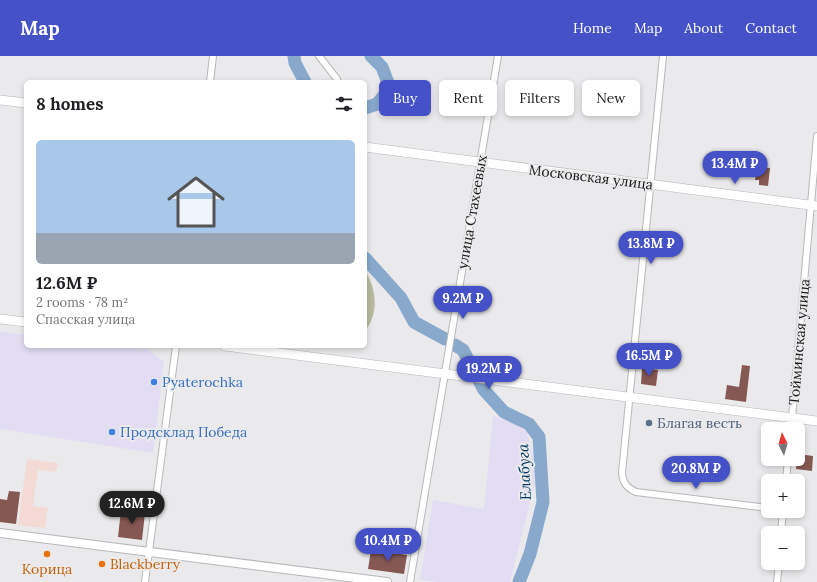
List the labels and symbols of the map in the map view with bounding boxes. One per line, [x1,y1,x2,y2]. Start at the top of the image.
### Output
pin: 13.4M ₽ [698,151,772,185]
street label: улица Стахеевых [453,153,491,270]
street label: Московская улица [528,160,654,194]
pin: 13.8M ₽ [614,231,688,265]
street label: Тойминская улица [785,278,813,406]
pin: 9.2M ₽ [430,286,496,320]
pin: 16.5M ₽ [612,343,686,377]
pin: 19.2M ₽ [452,356,526,390]
place label: Pyaterochka [162,373,243,391]
marker: Pyaterochka [149,377,159,387]
place label: Благая весть [657,414,742,432]
marker: Благая весть [644,418,654,428]
north arrow [761,422,805,466]
place label: Продсклад Победа [120,423,247,441]
marker: Продсклад Победа [107,427,117,437]
water label: Елабуга [513,442,535,501]
pin: 20.8M ₽ [659,456,733,490]
pin: 12.6M ₽ [95,491,169,525]
pin: 10.4M ₽ [351,528,425,562]
marker: Корица [42,549,52,559]
place label: Blackberry [110,555,181,573]
marker: Blackberry [97,559,107,569]
place label: Корица [22,560,72,578]

